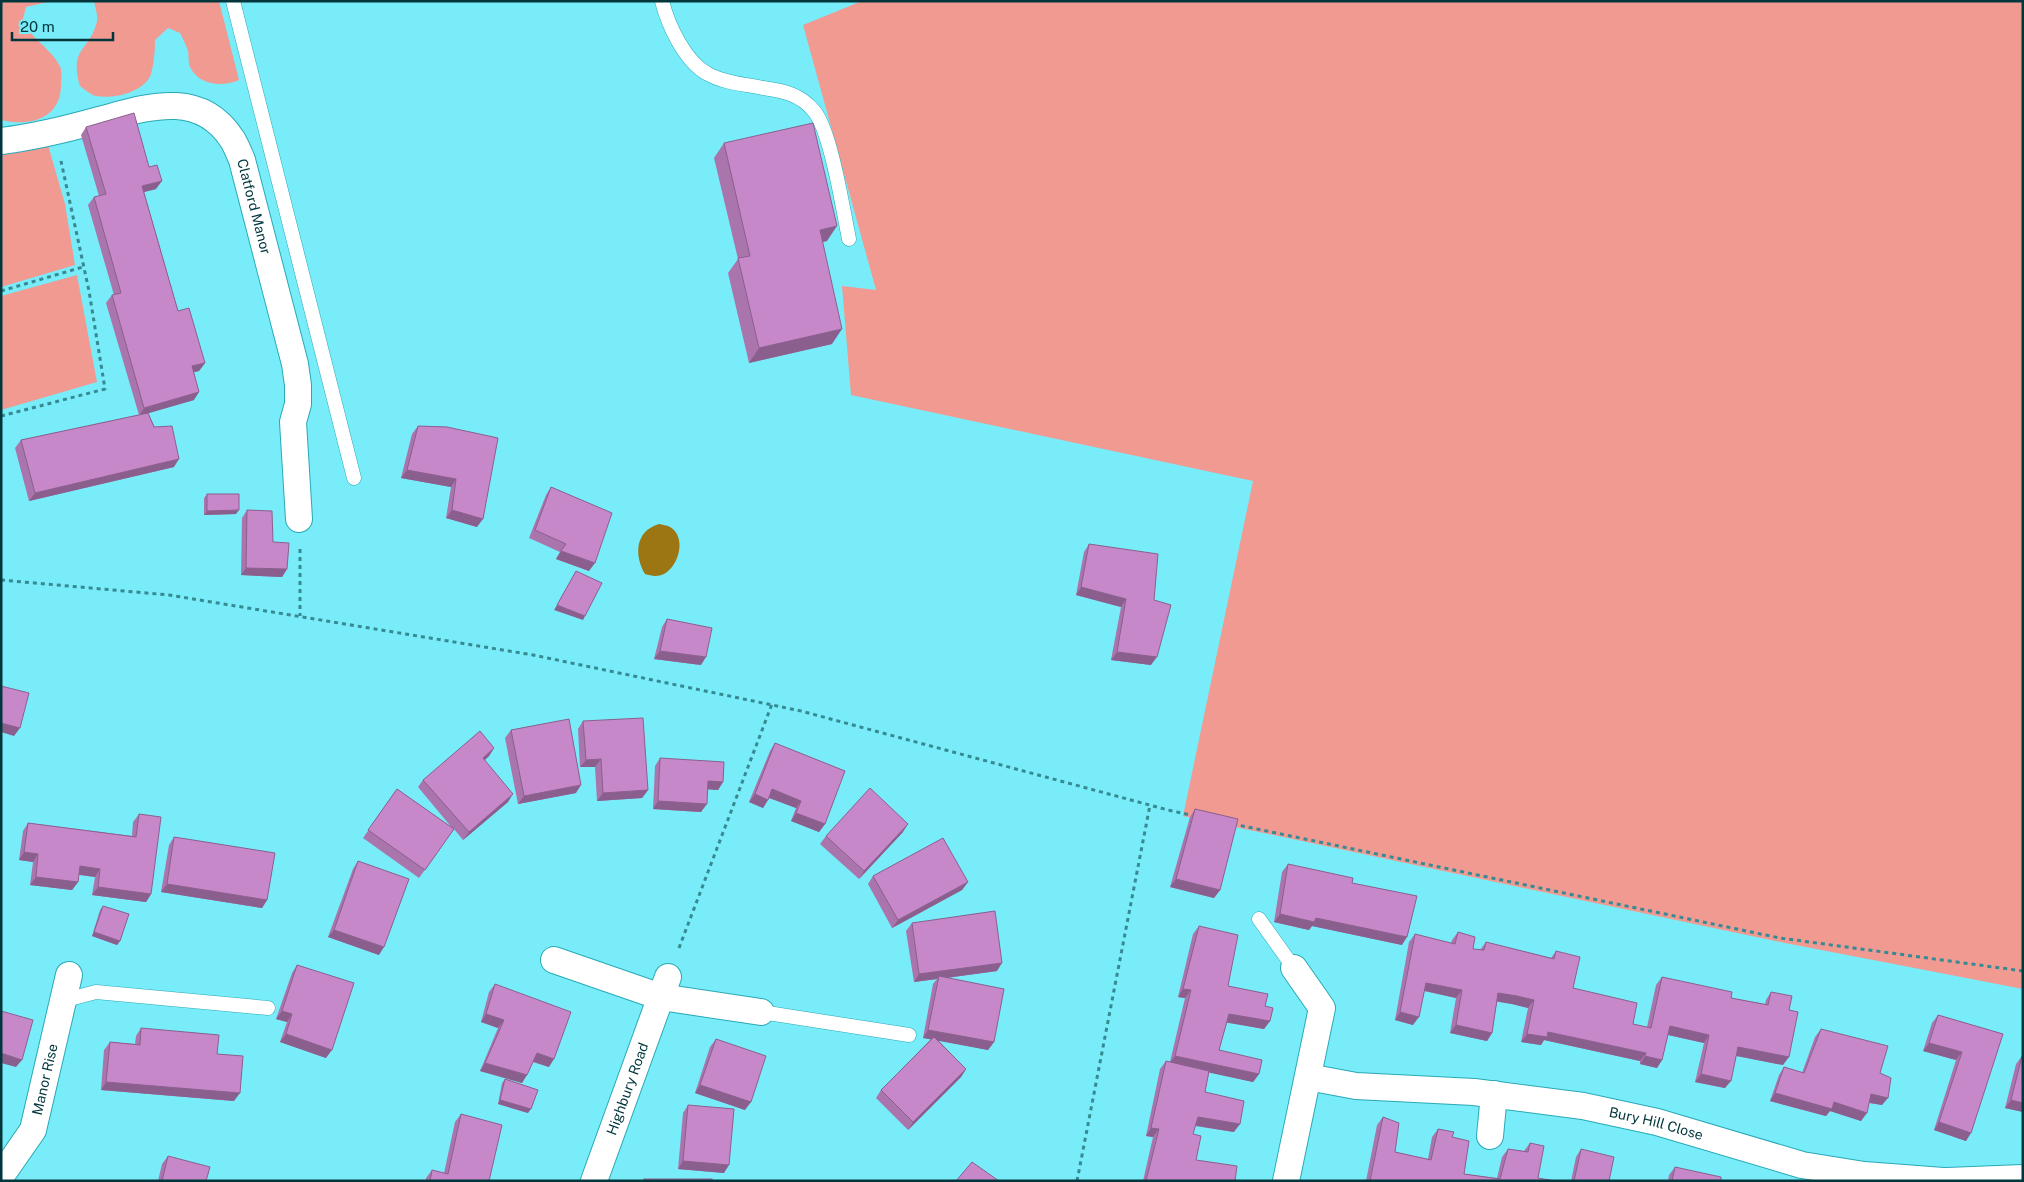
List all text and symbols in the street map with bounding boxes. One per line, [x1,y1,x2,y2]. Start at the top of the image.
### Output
scale bar [12,10,114,42]
text: 20 m [20,18,55,35]
street label: Clatford Manor [234,157,274,256]
street label: Highbury Road [603,1040,652,1137]
street label: Manor Rise [29,1042,61,1117]
street label: Bury Hill Close [1608,1104,1705,1143]

